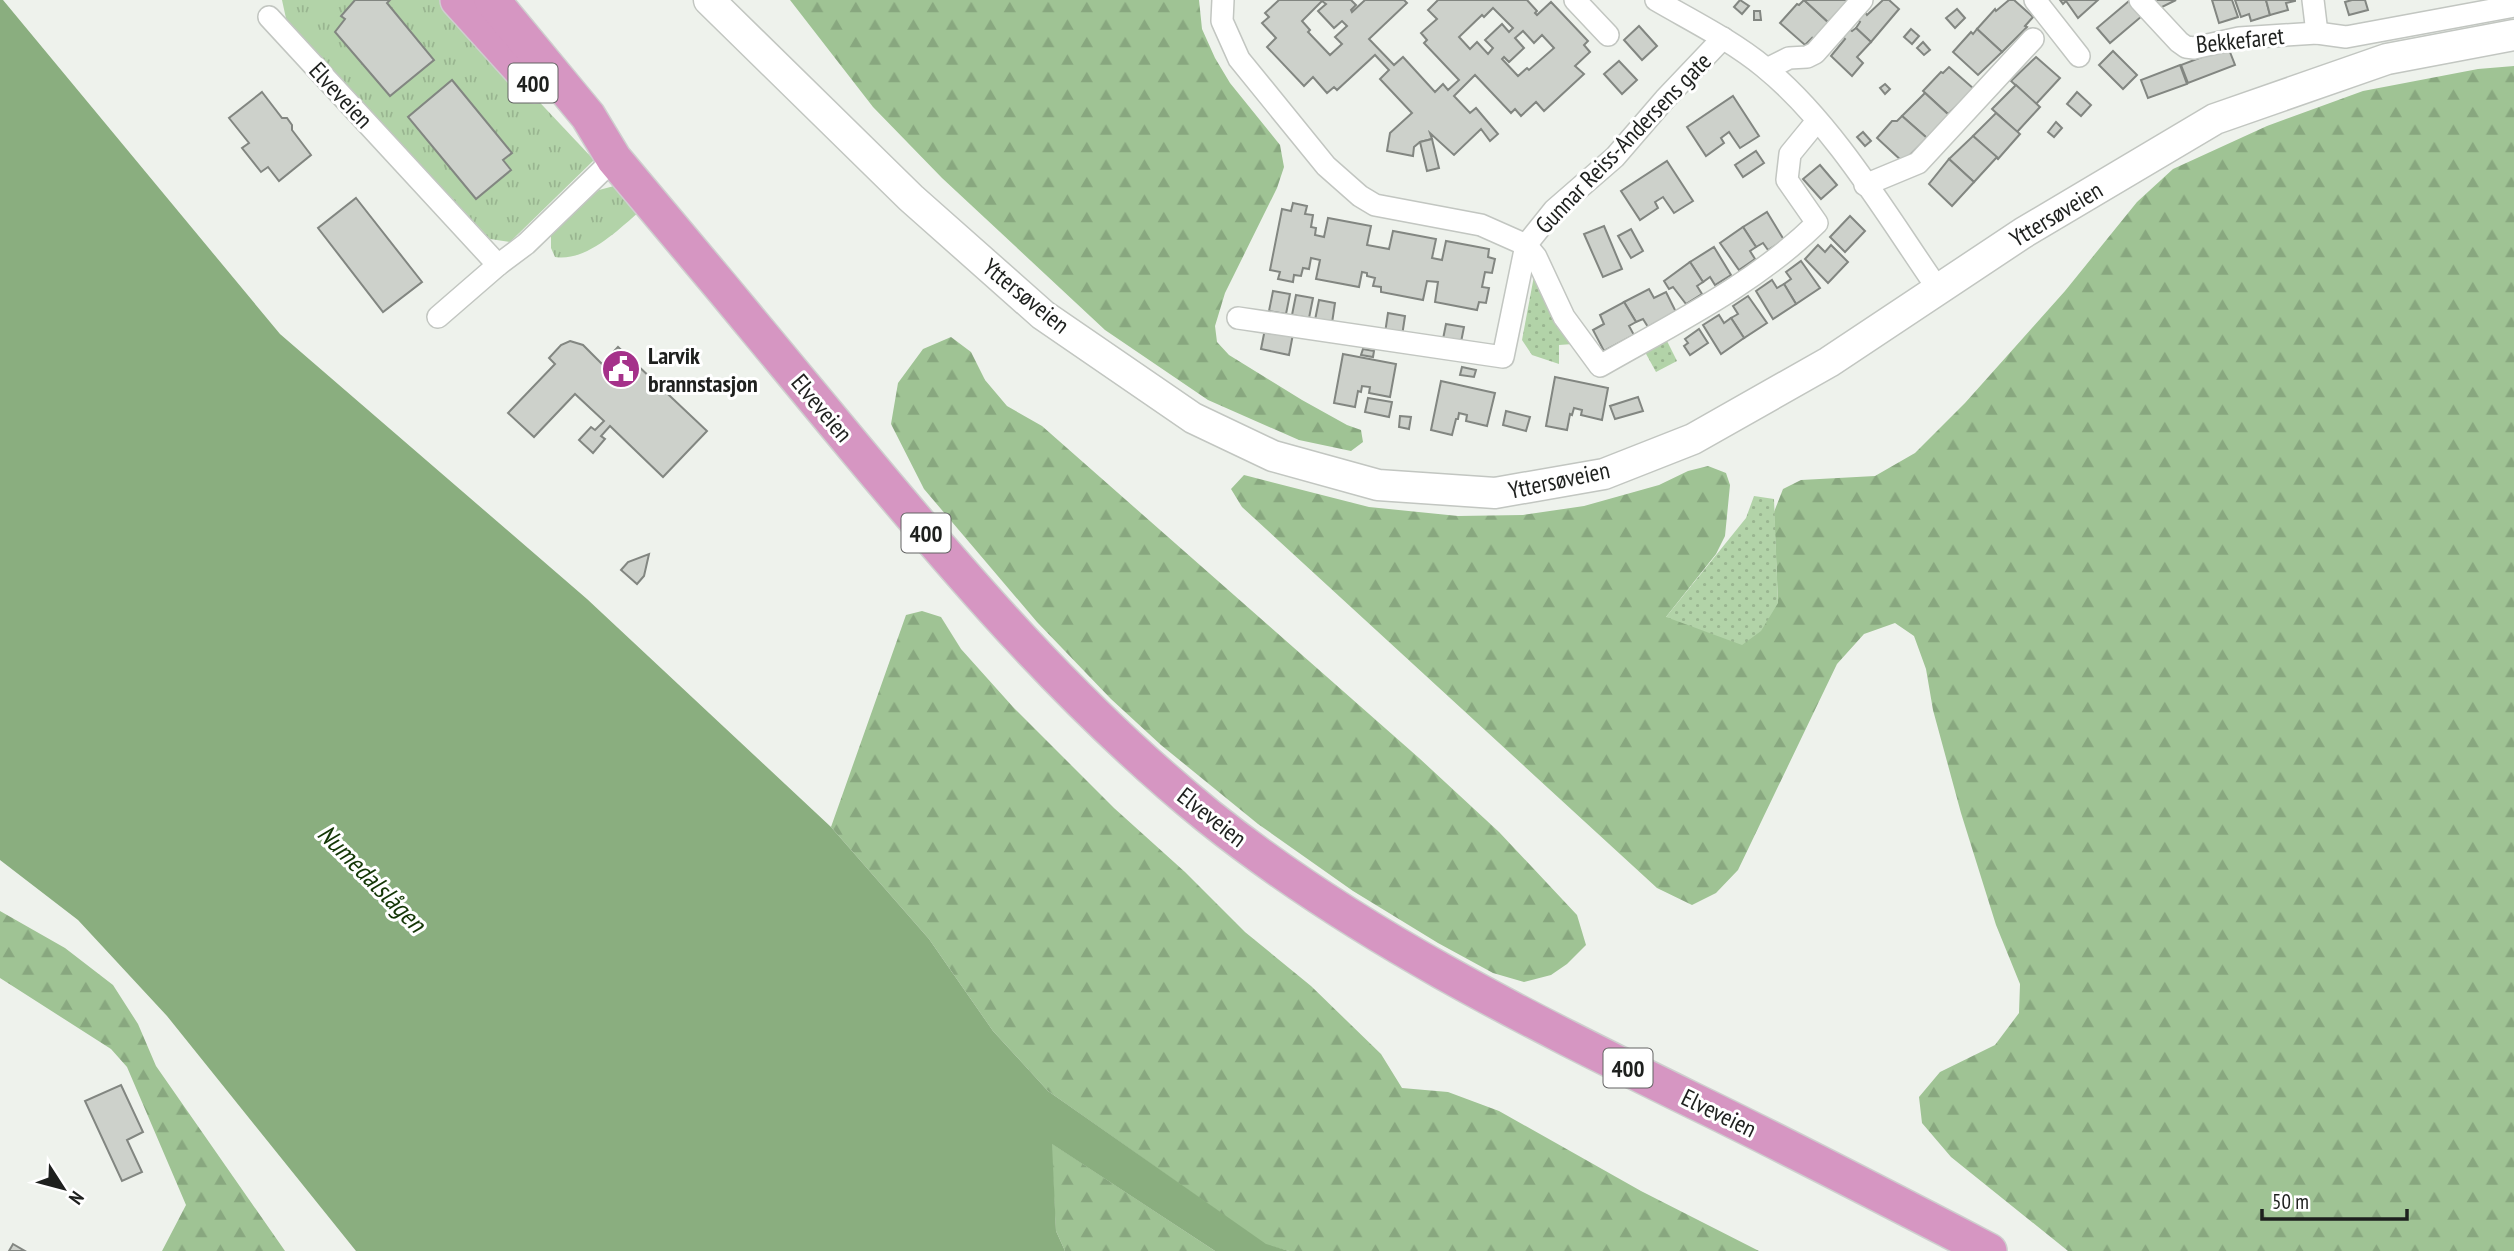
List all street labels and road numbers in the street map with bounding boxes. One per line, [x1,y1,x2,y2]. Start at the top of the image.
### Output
street label: Bekkefaret [2194,20,2286,60]
street label: Gunnar Reiss-Andersens gate [1528,46,1718,240]
street label: Elveveien [303,55,379,135]
road number: 400 [508,64,558,102]
street label: Yttersøveien [2004,174,2108,254]
street label: Yttersøveien [976,252,1076,340]
street label: Elveveien [785,368,859,448]
street label: Yttersøveien [1505,454,1613,506]
road number: 400 [902,513,950,552]
street label: Elveveien [1171,780,1253,854]
road number: 400 [1604,1049,1652,1088]
street label: Elveveien [1676,1082,1762,1144]

